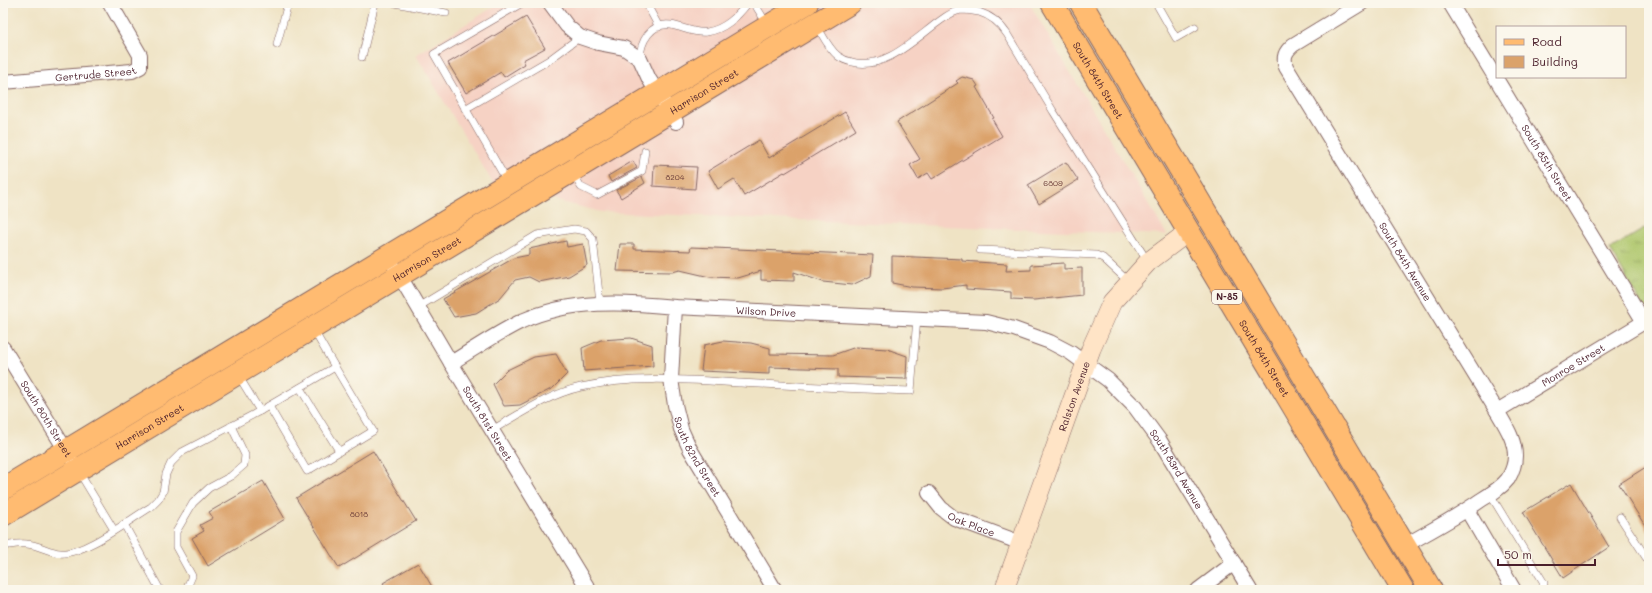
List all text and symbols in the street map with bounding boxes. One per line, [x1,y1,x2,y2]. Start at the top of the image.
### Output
legend [1496,26,1626,78]
text: Road [1532,33,1562,49]
street label: South 84th Street [1070,39,1127,121]
text: Building [1532,53,1578,69]
street label: Gertrude Street [55,63,139,85]
street label: Harrison Street [667,65,741,117]
street label: South 85th Street [1518,122,1576,204]
house number: 8204 [666,172,685,182]
house number: 6809 [1043,178,1063,188]
street label: South 84th Avenue [1376,220,1435,304]
street label: Harrison Street [390,233,464,285]
road number: N-85 [1212,290,1242,304]
street label: Wilson Drive [735,303,796,320]
street label: South 84th Street [1236,317,1293,399]
street label: Monroe Street [1539,340,1607,389]
street label: Ralston Avenue [1055,359,1093,433]
street label: South 80th Street [18,378,75,460]
street label: South 81st Street [460,383,516,463]
street label: Harrison Street [112,400,186,453]
street label: South 82nd Street [671,415,724,499]
street label: South 83rd Avenue [1147,426,1207,512]
house number: 8018 [350,509,368,519]
street label: Oak Place [945,509,997,540]
scale bar [1498,541,1595,567]
text: 50 m [1504,546,1532,562]

